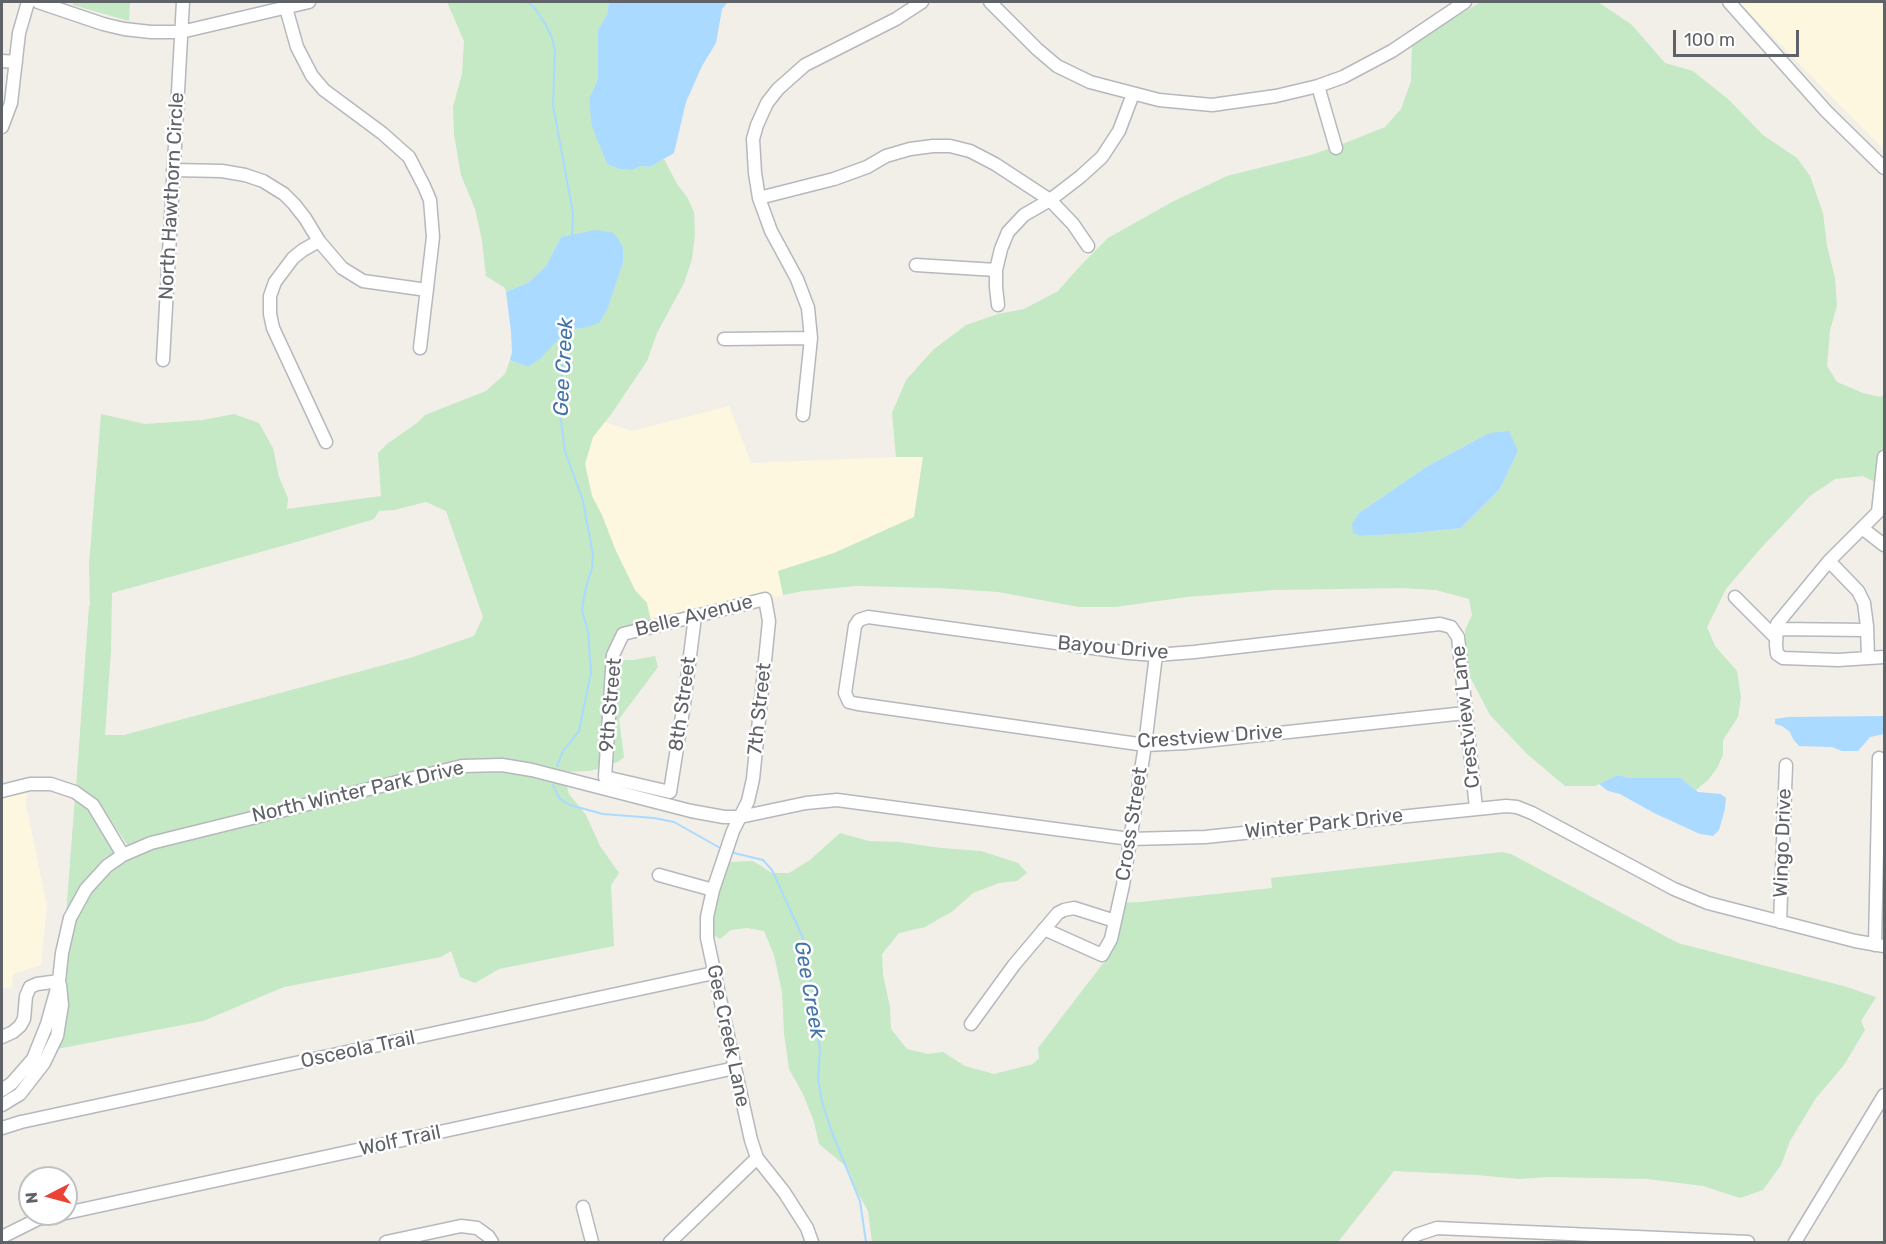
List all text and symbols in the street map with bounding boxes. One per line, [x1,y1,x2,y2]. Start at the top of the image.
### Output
scale bar [1676,18,1802,56]
text: 100 m [1684,29,1735,51]
street label: North Hawthorn Circle [155,92,189,300]
water label: Gee Creek [549,317,579,417]
street label: Belle Avenue [633,590,755,642]
street label: Bayou Drive [1056,631,1170,665]
street label: Crestview Lane [1447,644,1485,790]
street label: 8th Street [664,655,702,753]
street label: 9th Street [595,657,627,753]
street label: 7th Street [743,662,777,756]
street label: Crestview Drive [1136,720,1284,754]
street label: North Winter Park Drive [250,756,466,828]
street label: Cross Street [1111,765,1153,883]
street label: Wingo Drive [1769,788,1797,898]
street label: Winter Park Drive [1244,804,1404,844]
water label: Gee Creek [788,939,830,1041]
street label: Gee Creek Lane [701,963,755,1109]
street label: Osceola Trail [299,1026,417,1074]
street label: Wolf Trail [357,1121,443,1161]
north arrow [18,1166,78,1226]
text: N [22,1191,42,1204]

